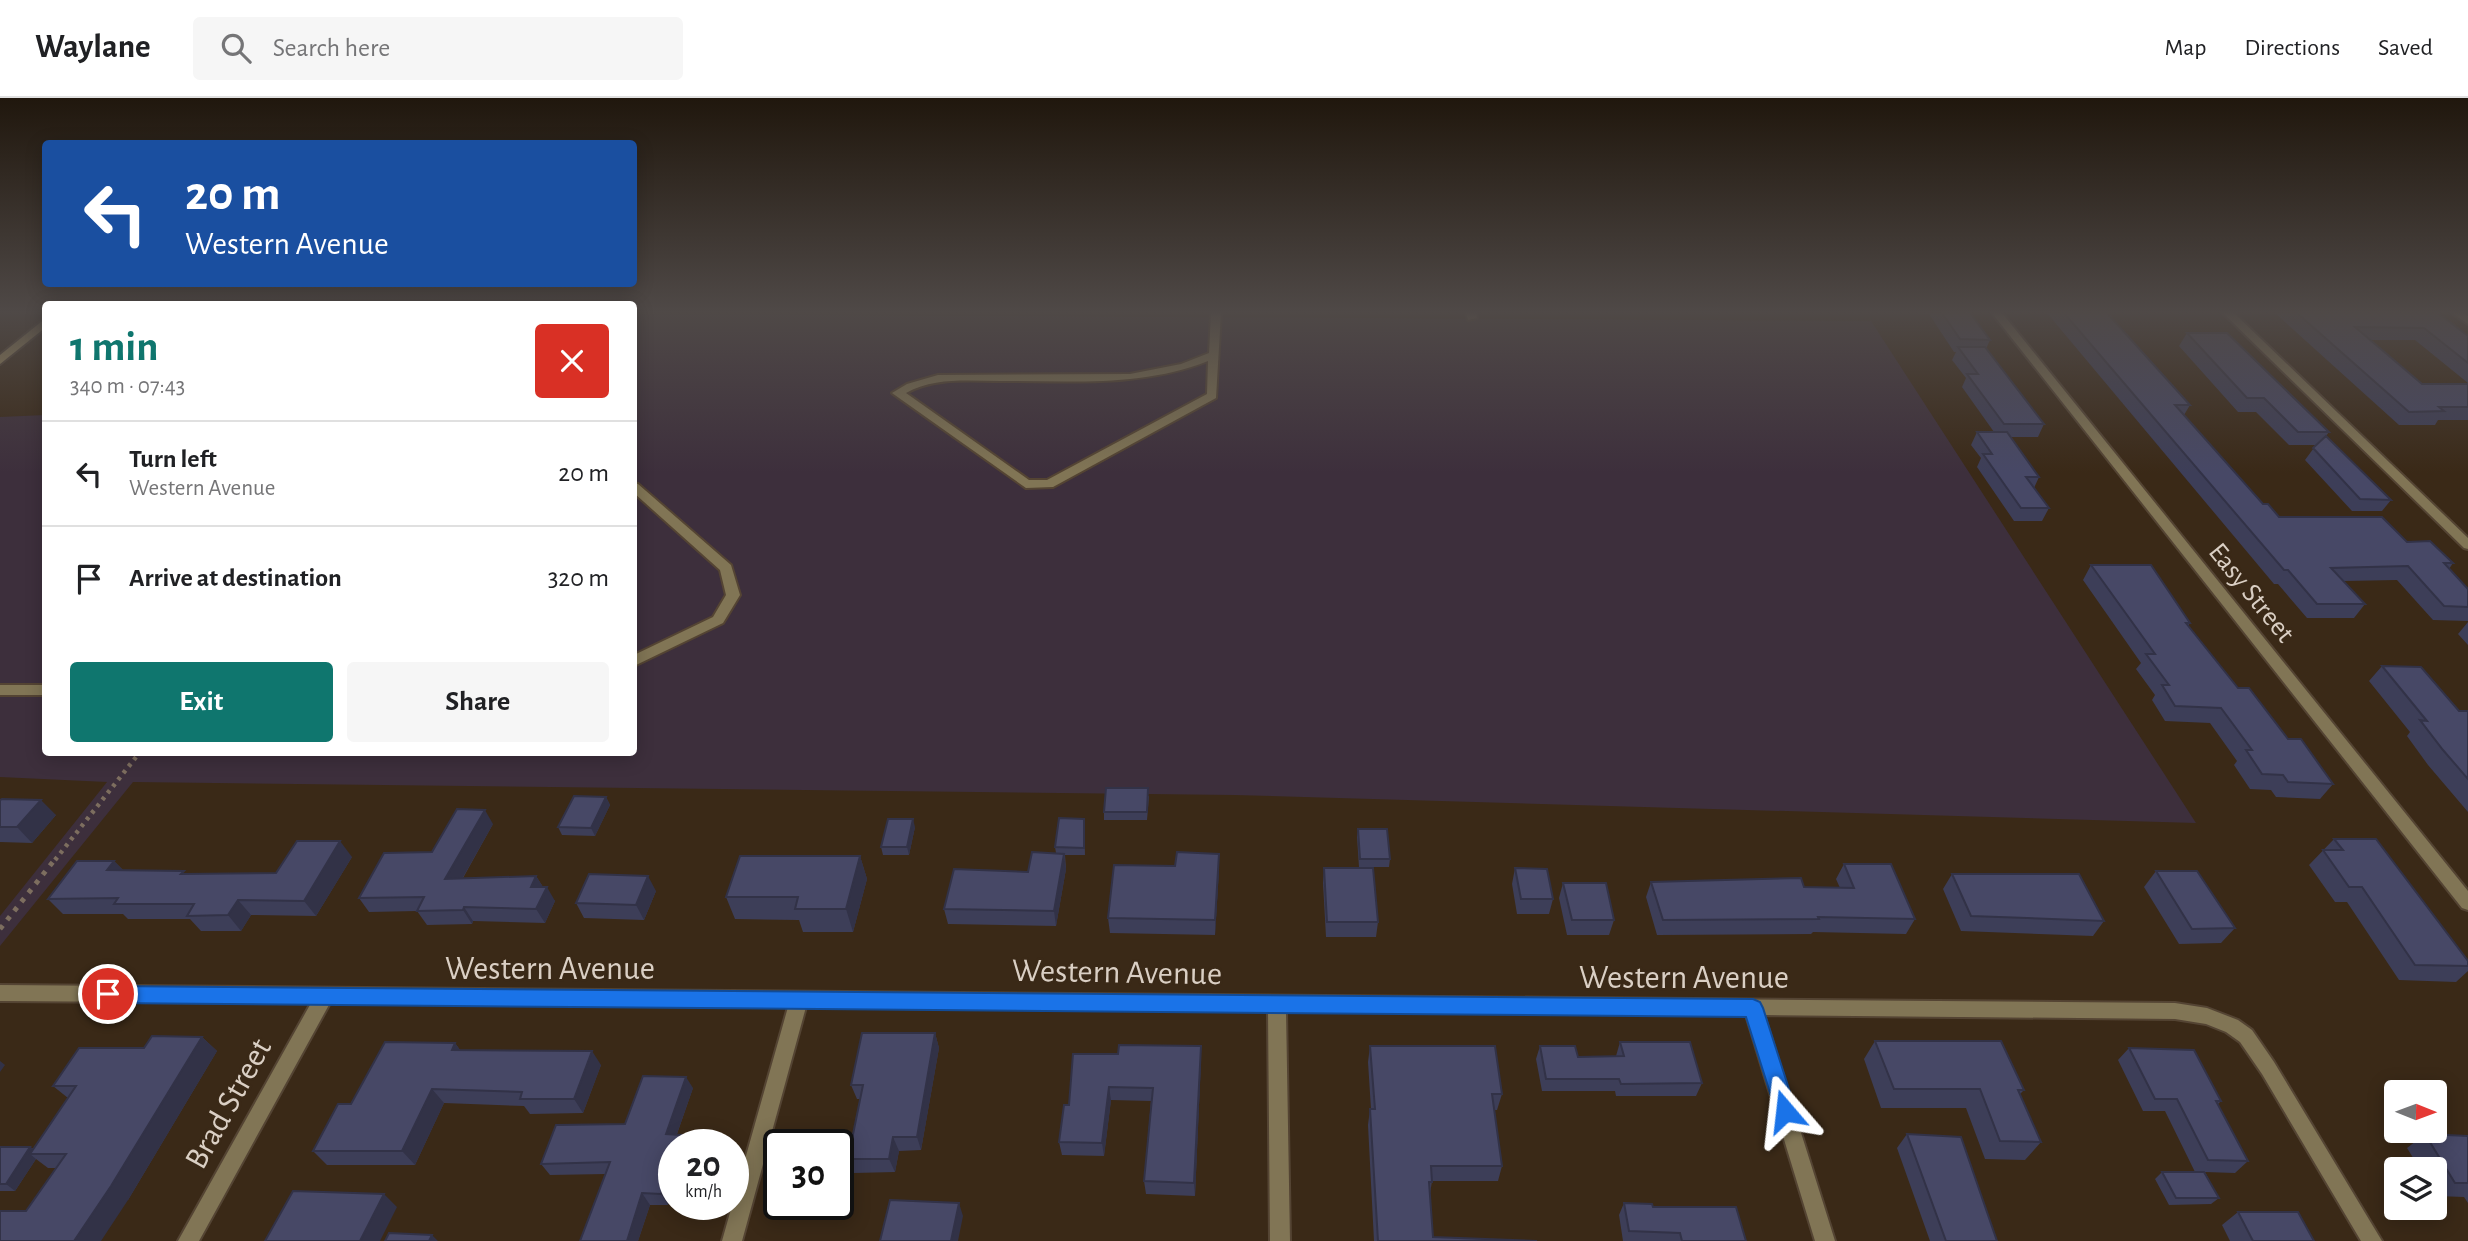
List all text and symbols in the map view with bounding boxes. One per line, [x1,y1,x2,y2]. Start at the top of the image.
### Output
search box [193,17,683,80]
icon: search [217,29,255,67]
text: Waylane [35,31,151,64]
text: Search here [273,35,390,61]
text: Map [2164,36,2206,60]
text: Directions [2244,36,2340,60]
text: Saved [2378,36,2433,60]
icon: left [70,168,161,259]
text: 20 m [185,170,281,219]
text: Western Avenue [185,228,389,260]
button: close [535,324,609,398]
text: 1 min [70,326,159,368]
text: 340 m · 07:43 [70,375,185,398]
text: Turn left [129,446,217,472]
icon: left [70,455,108,493]
text: 20 m [558,460,609,486]
text: Western Avenue [129,477,275,500]
street label: Easy Street [2203,538,2299,648]
icon: arrive [70,560,108,598]
text: Arrive at destination [129,565,342,591]
text: 320 m [548,565,609,591]
button: Exit [70,662,333,742]
button: Share [347,662,609,742]
street label: Western Avenue [445,953,655,986]
street label: Western Avenue [1012,955,1222,991]
street label: Western Avenue [1579,962,1789,995]
pin [78,964,138,1024]
icon: arrive [89,975,127,1013]
street label: Brad Street [180,1033,278,1175]
position arrow [1748,1074,1822,1148]
north arrow [2384,1080,2446,1143]
map controls [2384,1080,2447,1220]
speed limit sign: 30 [763,1129,854,1220]
text: 20 [686,1148,721,1183]
button: layers [2384,1157,2447,1220]
text: km/h [685,1183,722,1201]

